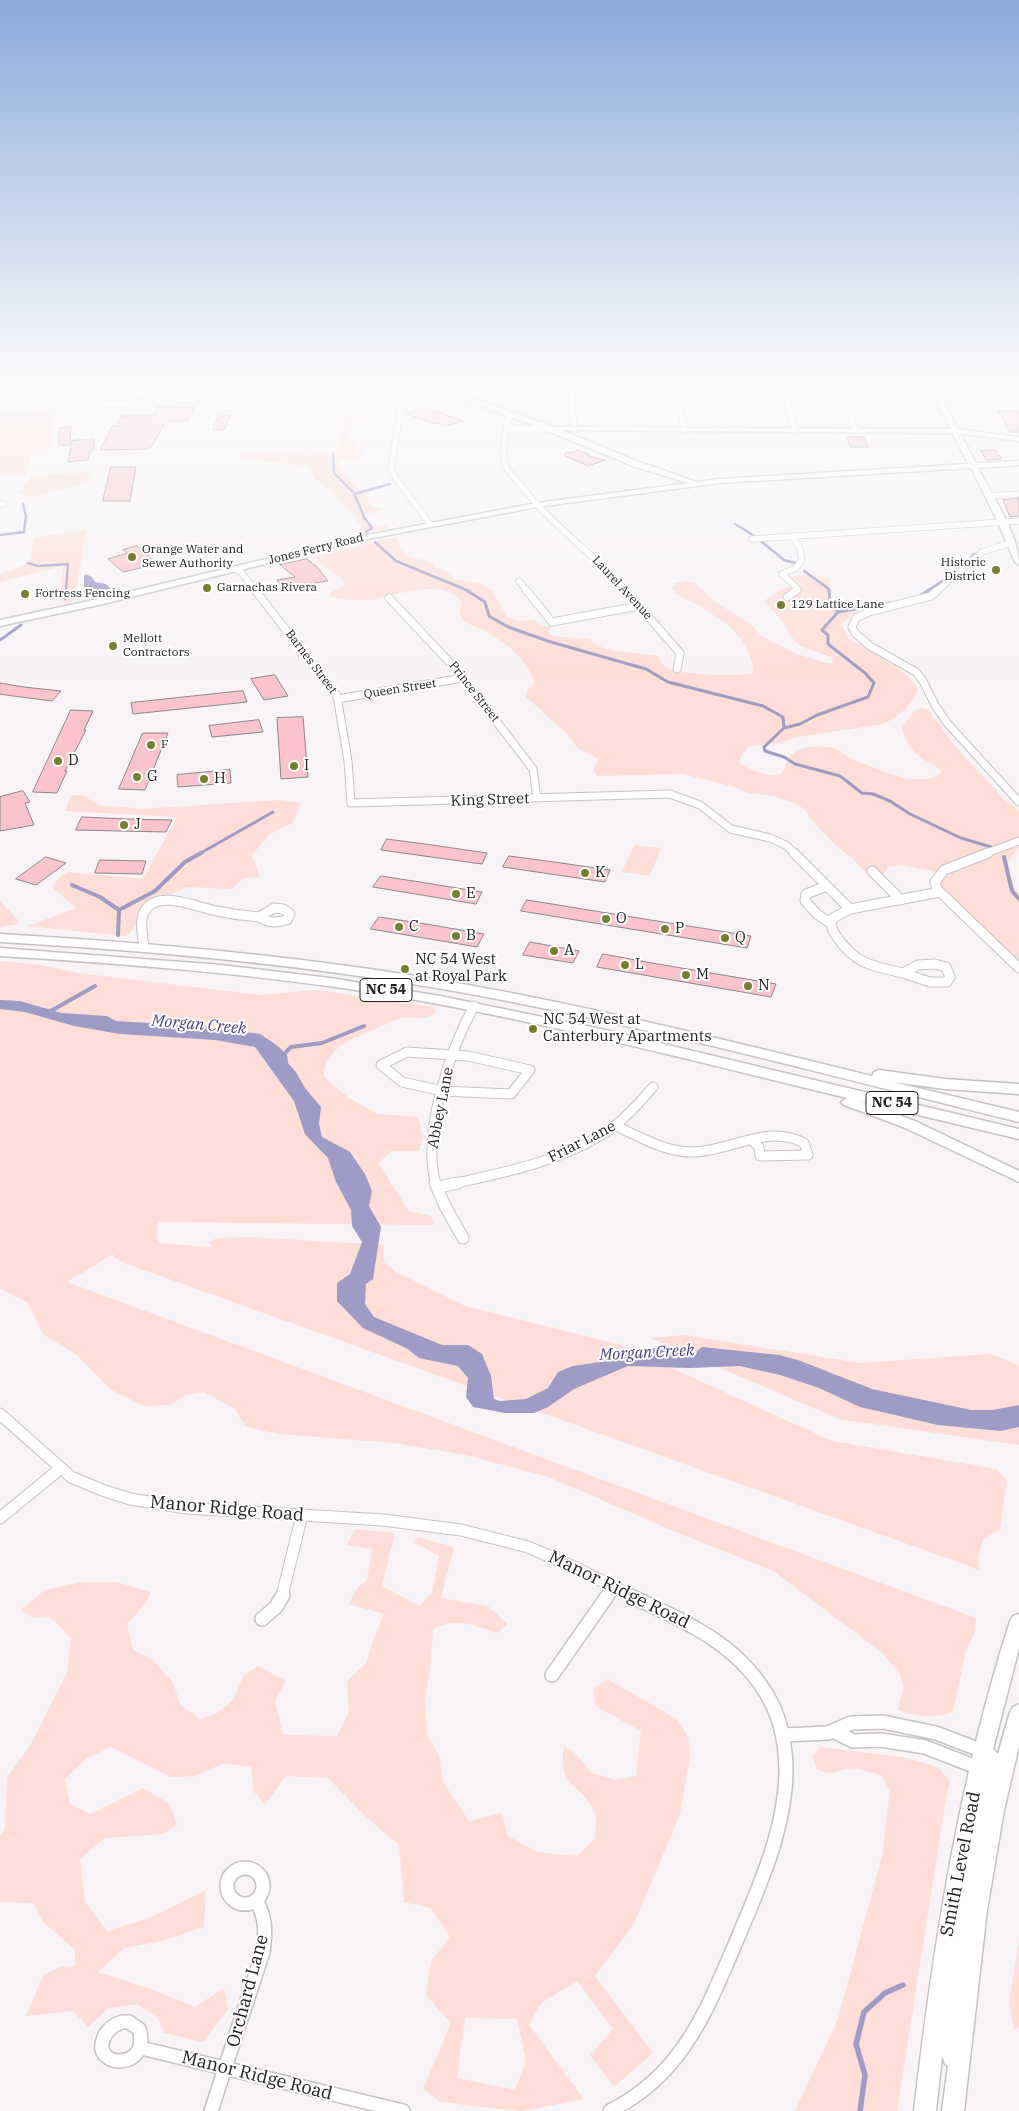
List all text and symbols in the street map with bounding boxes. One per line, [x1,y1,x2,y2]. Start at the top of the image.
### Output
street label: Jones Ferry Road [267,530,365,568]
place label: Orange Water and Sewer Authority [142,543,243,571]
marker: Orange Water and Sewer Authority [126,551,138,563]
street label: Laurel Avenue [589,553,655,623]
place label: Historic District [941,556,986,584]
marker: Historic District [990,564,1002,576]
place label: Garnachas Rivera [217,581,317,595]
marker: Garnachas Rivera [201,582,213,594]
place label: Fortress Fencing [35,587,130,601]
marker: Fortress Fencing [19,588,31,600]
place label: 129 Lattice Lane [791,598,884,612]
marker: 129 Lattice Lane [775,599,787,611]
street label: Barnes Street [282,627,340,697]
place label: Mellott Contractors [123,632,190,660]
marker: Mellott Contractors [107,640,119,652]
street label: Prince Street [446,659,502,725]
street label: Queen Street [363,676,437,702]
place label: F [161,738,169,752]
marker: F [145,739,157,751]
place label: D [68,752,79,770]
marker: D [52,755,64,767]
place label: I [304,757,309,775]
marker: I [288,760,300,772]
place label: G [147,768,158,786]
place label: H [214,770,226,788]
marker: G [131,771,143,783]
marker: H [198,773,210,785]
street label: King Street [450,790,530,810]
place label: J [134,816,141,834]
marker: J [118,819,130,831]
place label: K [595,864,606,882]
marker: K [579,867,591,879]
place label: E [466,885,476,903]
marker: E [450,888,462,900]
place label: O [616,910,627,928]
marker: O [600,913,612,925]
place label: C [409,918,419,936]
place label: P [675,920,684,938]
marker: C [393,921,405,933]
marker: P [659,923,671,935]
place label: B [466,927,476,945]
place label: Q [735,929,746,947]
marker: B [450,930,462,942]
marker: Q [719,932,731,944]
place label: A [564,942,574,960]
marker: A [548,945,560,957]
place label: NC 54 West at Royal Park [415,951,507,986]
place label: L [635,956,644,974]
marker: L [619,959,631,971]
marker: NC 54 West at Royal Park [399,963,411,975]
place label: M [696,966,709,984]
marker: M [680,969,692,981]
place label: N [758,977,770,995]
road number: NC 54 [360,978,412,1002]
marker: N [742,980,754,992]
water label: Morgan Creek [151,1011,247,1039]
place label: NC 54 West at Canterbury Apartments [543,1011,711,1046]
marker: NC 54 West at Canterbury Apartments [527,1023,539,1035]
street label: Abbey Lane [424,1066,458,1150]
road number: NC 54 [866,1092,918,1114]
street label: Friar Lane [545,1117,619,1167]
water label: Morgan Creek [599,1341,695,1365]
street label: Manor Ridge Road [149,1492,305,1526]
street label: Manor Ridge Road [545,1546,693,1634]
street label: Smith Level Road [936,1790,986,1938]
street label: Orchard Lane [223,1932,273,2050]
street label: Manor Ridge Road [179,2047,335,2105]

